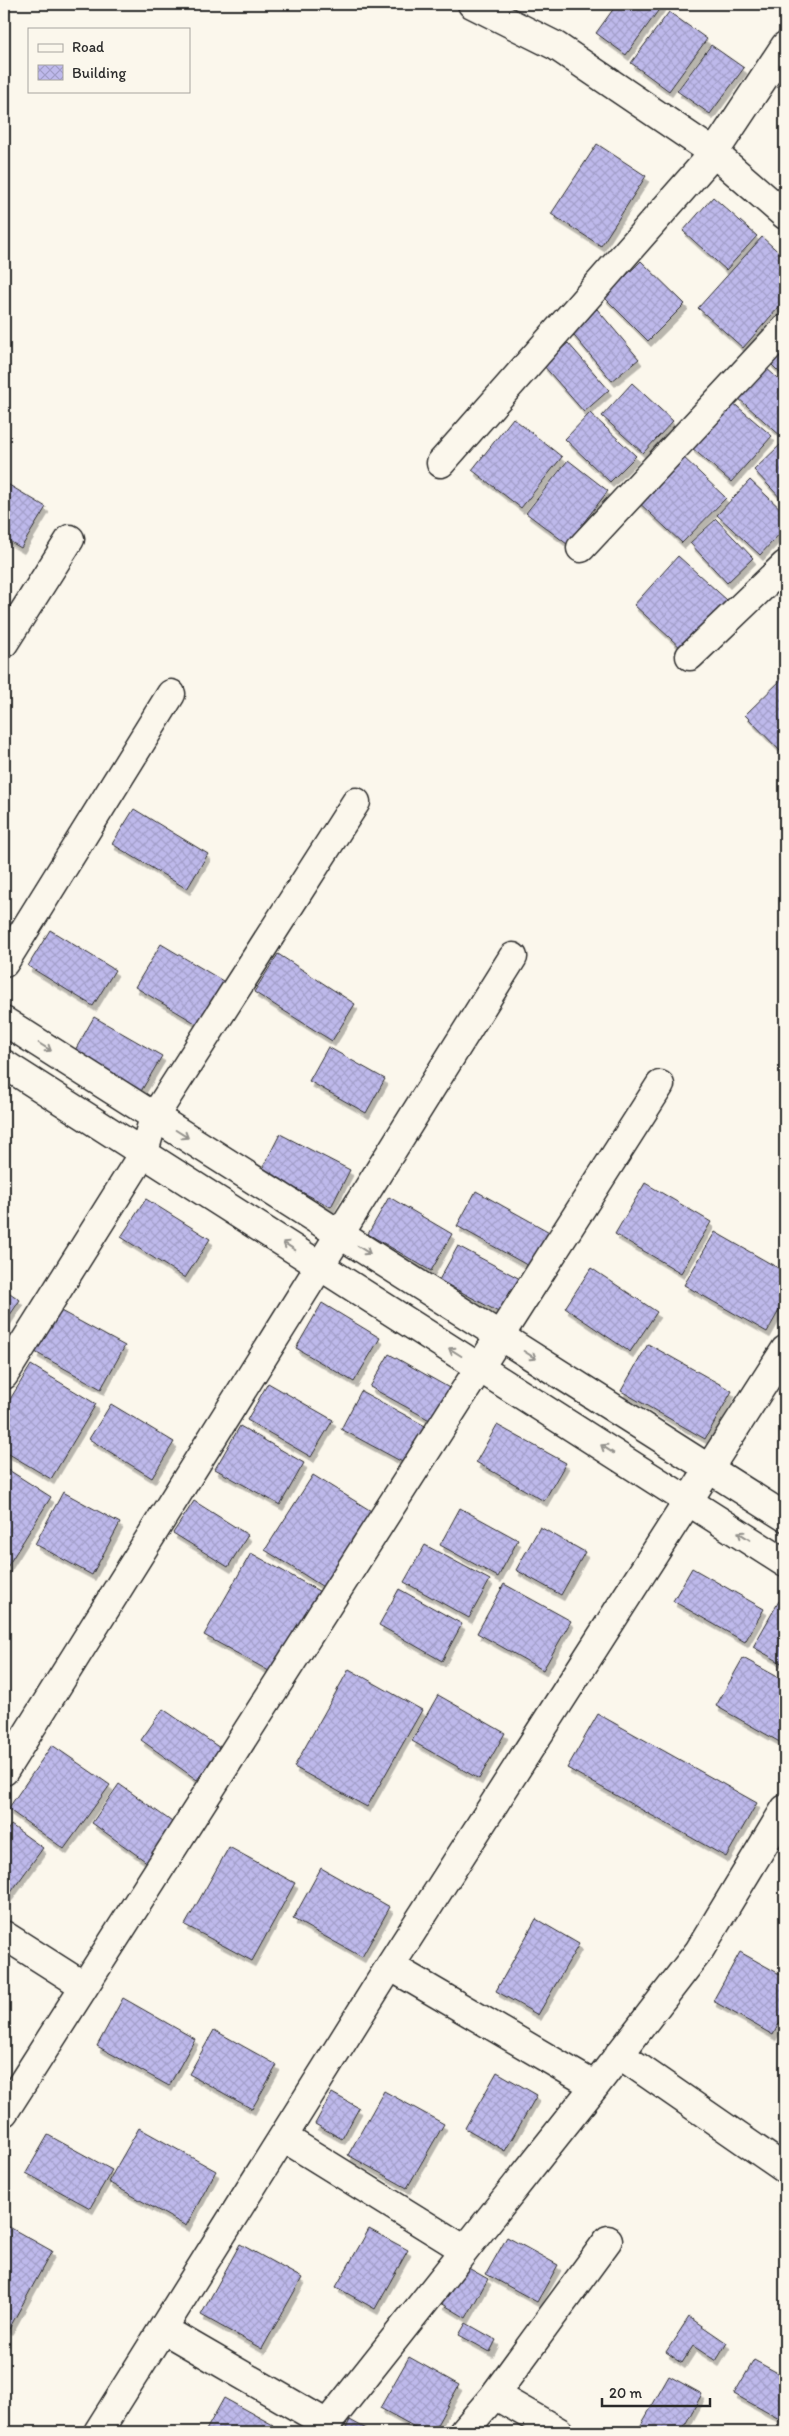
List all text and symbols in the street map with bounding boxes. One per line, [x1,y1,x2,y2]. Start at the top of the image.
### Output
legend [28,28,190,92]
text: Road [72,38,105,56]
text: Building [72,64,126,82]
one-way arrow [38,1042,52,1053]
one-way arrow [175,1130,189,1140]
one-way arrow [282,1241,296,1251]
one-way arrow [356,1245,370,1255]
one-way arrow [449,1347,463,1357]
one-way arrow [523,1351,537,1361]
one-way arrow [601,1444,615,1454]
one-way arrow [738,1531,752,1541]
scale bar [602,2376,709,2408]
text: 20 m [609,2384,643,2402]

